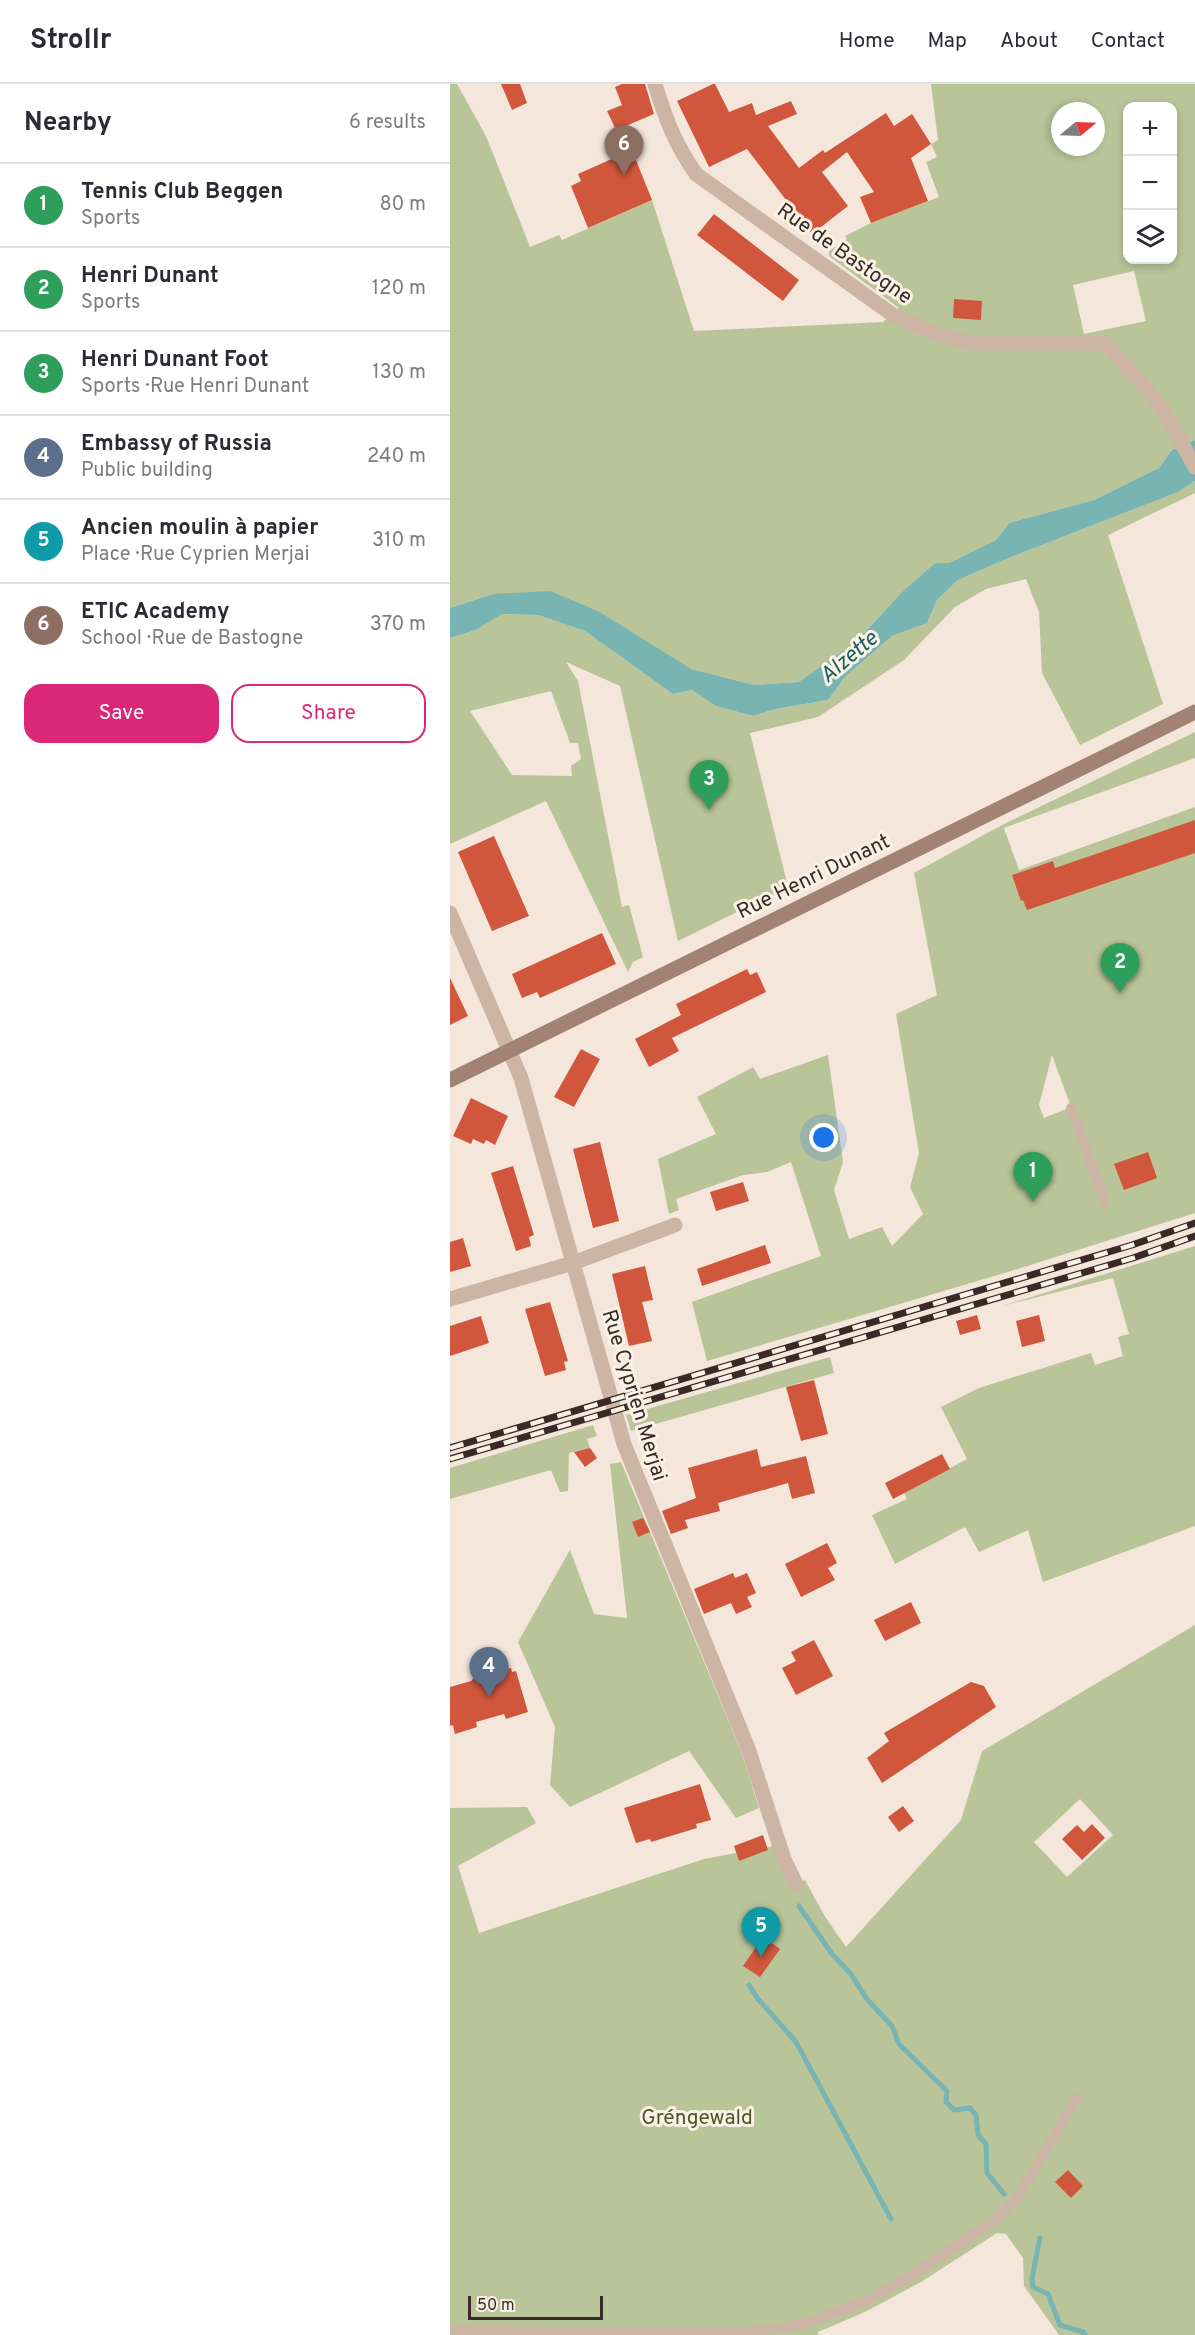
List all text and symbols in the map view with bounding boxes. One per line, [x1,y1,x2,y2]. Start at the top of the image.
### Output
text: Strollr [30,23,112,59]
text: Home [839,28,895,55]
text: Map [928,28,967,55]
text: About [1000,28,1058,55]
text: Contact [1091,28,1165,55]
north arrow [1051,102,1105,156]
map controls [1123,102,1177,264]
button: + [1123,102,1177,156]
text: Nearby [24,107,112,140]
text: 6 results [349,110,426,136]
pin: 6 [604,126,644,175]
button: − [1123,156,1177,210]
text: Tennis Club Beggen [81,179,283,206]
text: 1 [40,192,48,218]
text: 80 m [380,192,426,218]
street label: Rue de Bastogne [771,197,917,311]
text: Sports [81,206,141,232]
button: layers [1123,210,1177,264]
text: Henri Dunant [81,263,219,290]
text: 2 [37,276,50,302]
text: 120 m [372,276,426,302]
text: Sports [81,290,141,316]
text: Henri Dunant Foot [81,347,269,374]
text: 3 [38,360,50,386]
text: 130 m [372,360,426,386]
text: Sports · Rue Henri Dunant [81,374,309,400]
text: Embassy of Russia [81,431,272,458]
text: 4 [37,444,50,470]
text: 240 m [367,444,426,470]
text: Public building [81,458,213,484]
text: Ancien moulin à papier [81,515,318,542]
text: 5 [37,528,50,554]
text: 310 m [372,528,426,554]
text: Place · Rue Cyprien Merjai [81,542,309,568]
text: ETIC Academy [81,599,229,626]
text: 6 [37,612,50,638]
text: 370 m [370,612,426,638]
water label: Alzette [815,625,885,690]
text: School · Rue de Bastogne [81,626,303,652]
button: Save [24,684,219,743]
button: Share [231,684,426,743]
pin: 3 [690,760,728,810]
street label: Rue Henri Dunant [733,829,895,926]
pin: 2 [1100,944,1140,993]
your location [809,1123,838,1152]
pin: 1 [1014,1152,1052,1202]
street label: Rue Cyprien Merjai [595,1306,672,1484]
pin: 4 [470,1648,508,1697]
pin: 5 [742,1908,780,1957]
park label: Gréngewald [641,2105,753,2132]
scale bar [468,2293,603,2320]
text: 50 m [477,2296,515,2316]

